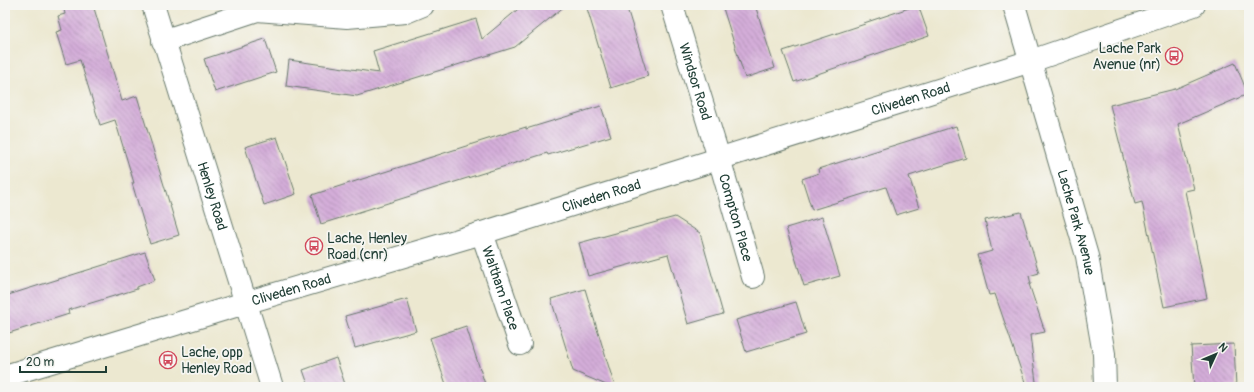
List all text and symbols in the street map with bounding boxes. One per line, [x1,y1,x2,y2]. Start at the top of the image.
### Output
place label: Lache Park Avenue (nr) [1093,40,1161,73]
street label: Windsor Road [676,41,715,122]
bus stop icon: Lache Park Avenue (nr) [1164,46,1184,66]
street label: Cliveden Road [869,78,952,119]
street label: Henley Road [194,159,231,233]
street label: Lache Park Avenue [1054,167,1099,276]
street label: Compton Place [715,172,757,263]
street label: Cliveden Road [560,175,643,216]
place label: Lache, Henley Road (cnr) [327,230,407,263]
bus stop icon: Lache, Henley Road (cnr) [304,236,324,256]
street label: Waltham Place [479,244,523,332]
street label: Cliveden Road [250,270,333,309]
north arrow [1196,334,1236,374]
text: N [1216,340,1230,355]
place label: Lache, opp Henley Road [181,344,252,377]
scale bar [20,348,106,374]
bus stop icon: Lache, opp Henley Road [158,350,178,370]
text: 20 m [26,355,55,370]

